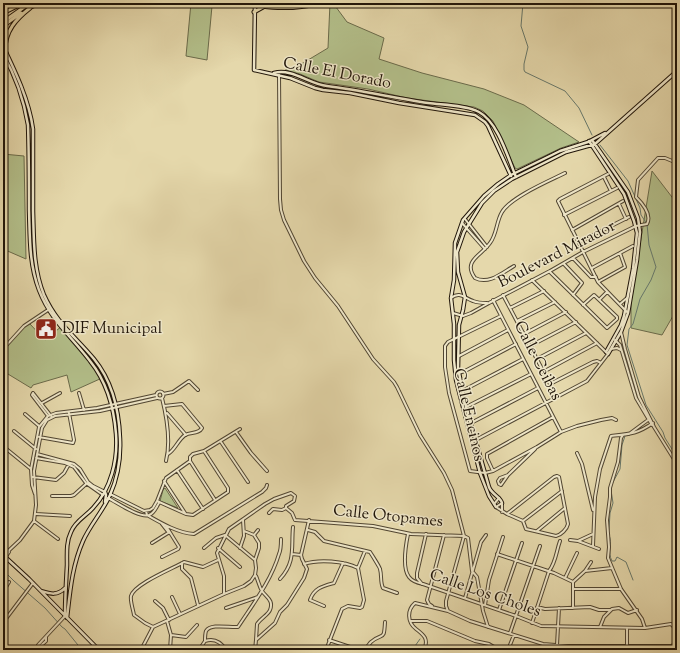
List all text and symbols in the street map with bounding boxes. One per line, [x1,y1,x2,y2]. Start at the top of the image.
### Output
street label: Calle El Dorado [281,52,393,96]
street label: Boulevard Mirador [494,215,620,295]
public building icon: DIF Municipal [33,316,59,342]
street label: Calle Ceibas [507,317,567,405]
place label: DIF Municipal [62,318,163,341]
street label: Calle Encinos [446,366,490,464]
street label: Calle Otopames [332,500,444,534]
street label: Calle Los Choles [426,564,544,624]

